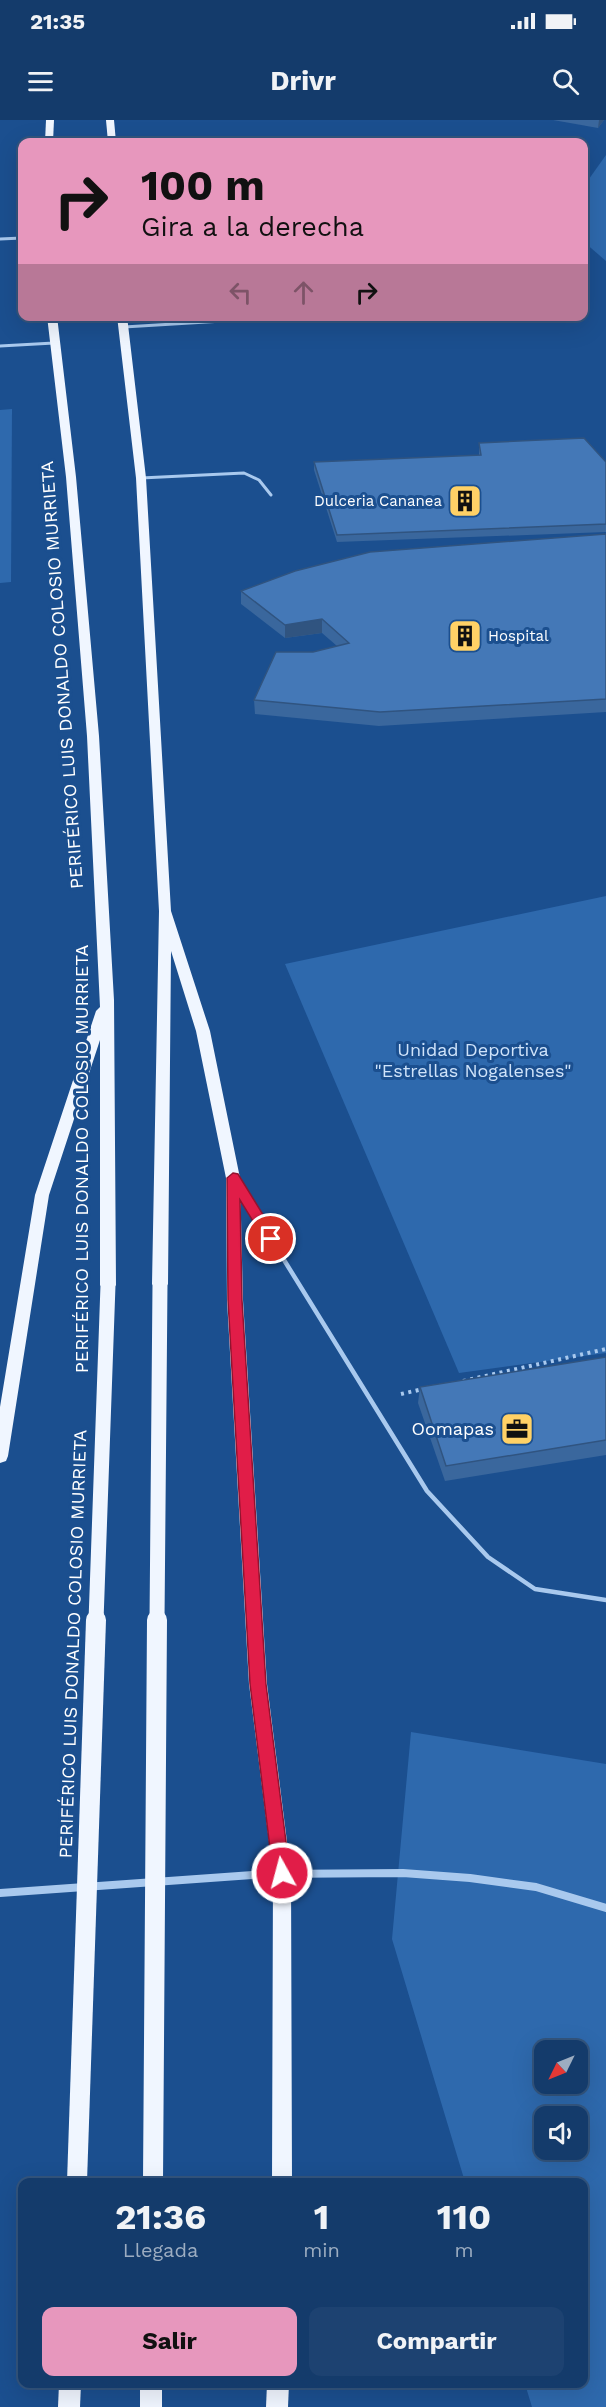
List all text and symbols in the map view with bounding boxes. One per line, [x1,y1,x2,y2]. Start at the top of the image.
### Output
text: 21:35 [30,9,85,34]
icon: menu [24,65,57,98]
text: Drivr [270,65,336,97]
icon: search [549,65,582,98]
text: 100 m [141,161,265,210]
icon: right [42,162,120,240]
text: Gira a la derecha [141,211,364,243]
icon: left [224,276,257,309]
icon: ahead [287,276,320,309]
icon: right [350,276,383,309]
street label: PERIFÉRICO LUIS DONALDO COLOSIO MURRIETA [36,460,87,890]
building icon: Dulceria Cananea [447,483,483,519]
place label: Dulceria Cananea [314,492,443,510]
building icon: Hospital [447,618,483,654]
place label: Hospital [488,627,549,645]
street label: PERIFÉRICO LUIS DONALDO COLOSIO MURRIETA [71,945,92,1373]
park label: Unidad Deportiva "Estrellas Nogalenses" [374,1039,572,1081]
pin [245,1213,296,1264]
icon: arrive [254,1222,287,1255]
office icon: Oomapas [499,1411,535,1447]
place label: Oomapas [411,1418,494,1439]
street label: PERIFÉRICO LUIS DONALDO COLOSIO MURRIETA [55,1429,90,1859]
position arrow [250,1841,314,1905]
north arrow [534,2040,588,2094]
map controls [534,2040,588,2160]
button: sound [534,2106,588,2160]
text: 21:36 [115,2196,206,2238]
text: 1 [314,2196,329,2238]
text: 110 [437,2196,491,2238]
text: Llegada [123,2238,198,2262]
text: min [303,2238,340,2262]
text: m [454,2238,474,2262]
button: Salir [42,2307,297,2376]
button: Compartir [309,2307,564,2376]

